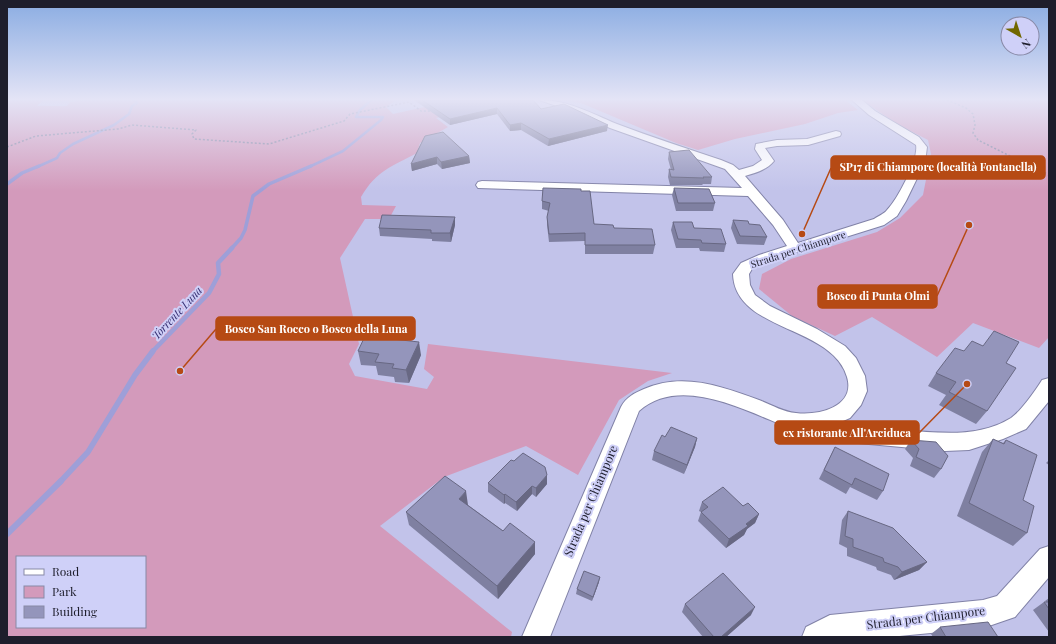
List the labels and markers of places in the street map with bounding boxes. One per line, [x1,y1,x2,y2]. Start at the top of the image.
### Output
callout: SP17 di Chiampore (località Fontanella) [831,156,1045,179]
callout: Bosco di Punta Olmi [818,285,937,308]
callout: Bosco San Rocco o Bosco della Luna [216,317,415,340]
callout: ex ristorante All'Arciduca [775,421,919,444]

